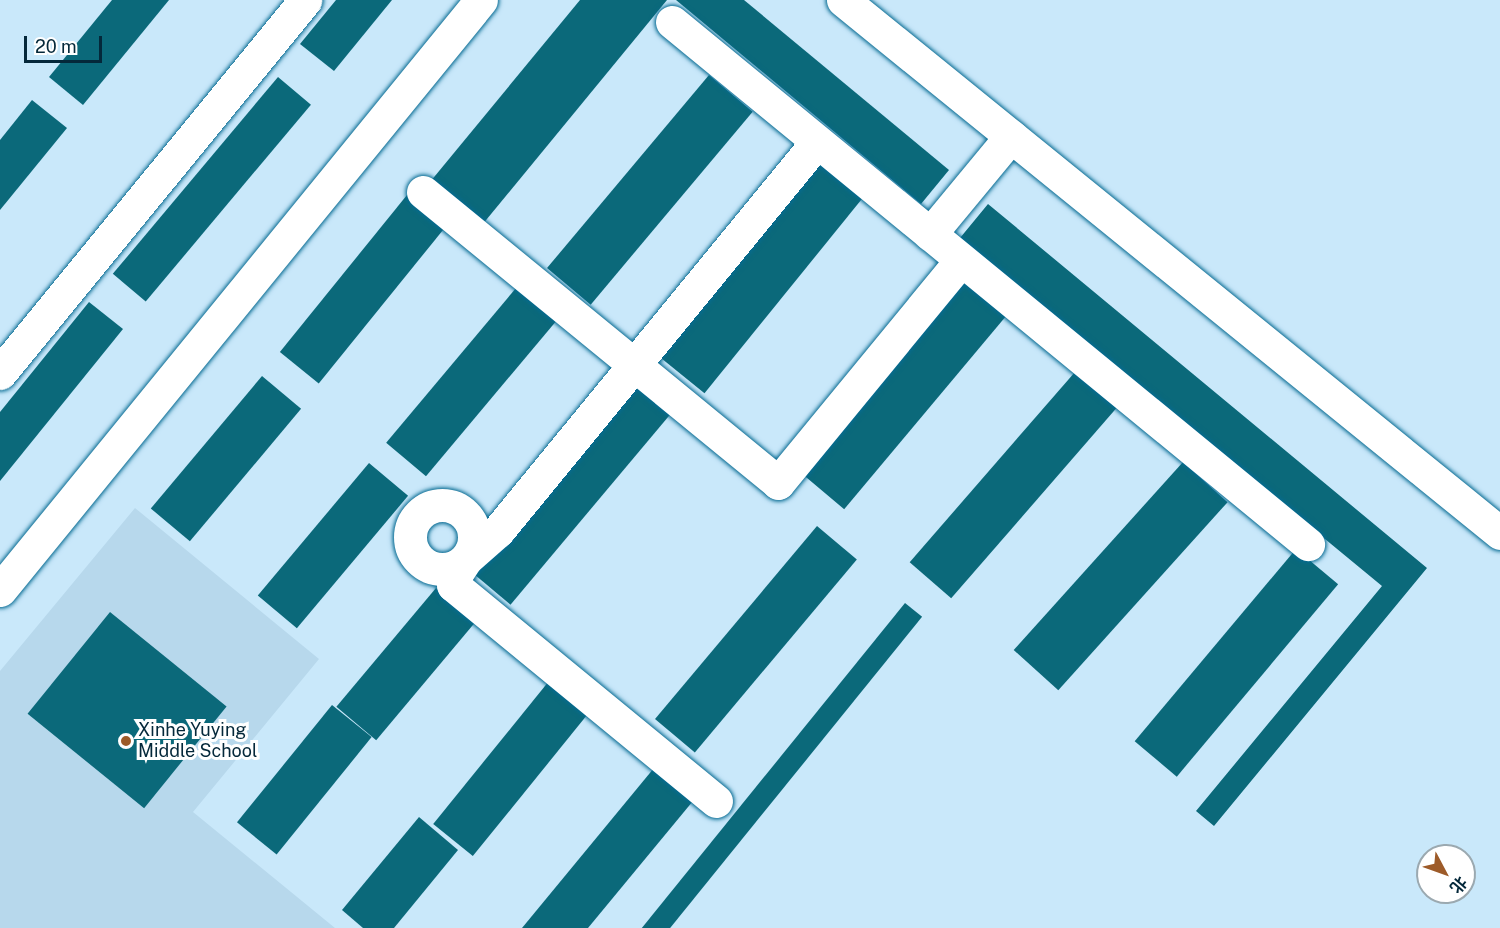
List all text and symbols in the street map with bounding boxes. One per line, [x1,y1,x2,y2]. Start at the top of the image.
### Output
scale bar [27,24,105,62]
text: 20 m [35,36,77,57]
place label: Xinhe Yuying Middle School [138,720,257,762]
marker: Xinhe Yuying Middle School [119,734,133,748]
north arrow [1416,844,1476,904]
text: 北 [1446,873,1471,897]

